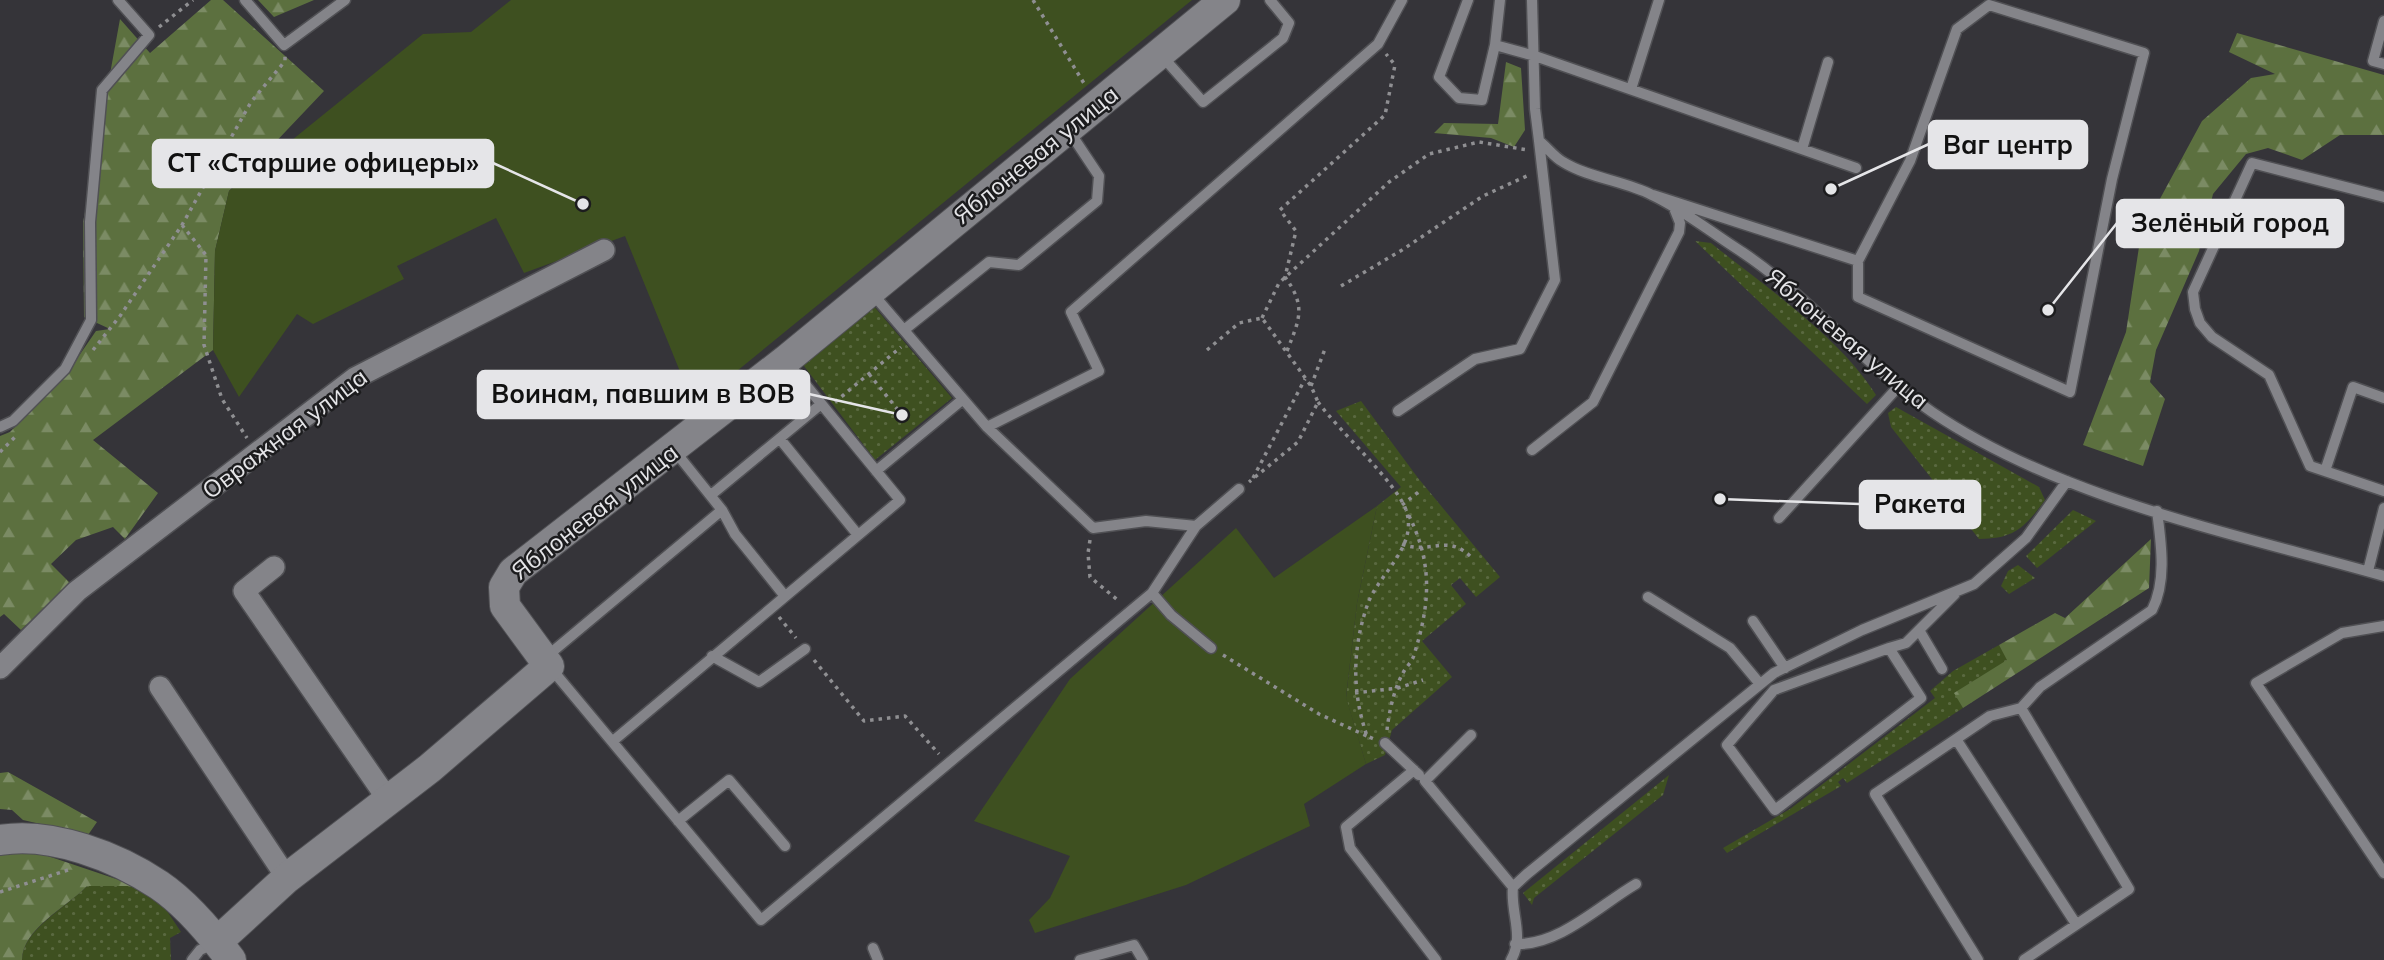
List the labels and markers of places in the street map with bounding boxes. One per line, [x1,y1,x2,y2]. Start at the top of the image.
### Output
callout: Ваг центр [1929,121,2087,168]
callout: СТ «Старшие офицеры» [153,140,493,187]
callout: Зелёный город [2117,200,2343,247]
callout: Воинам, павшим в ВОВ [478,371,809,418]
callout: Ракета [1860,481,1980,528]

